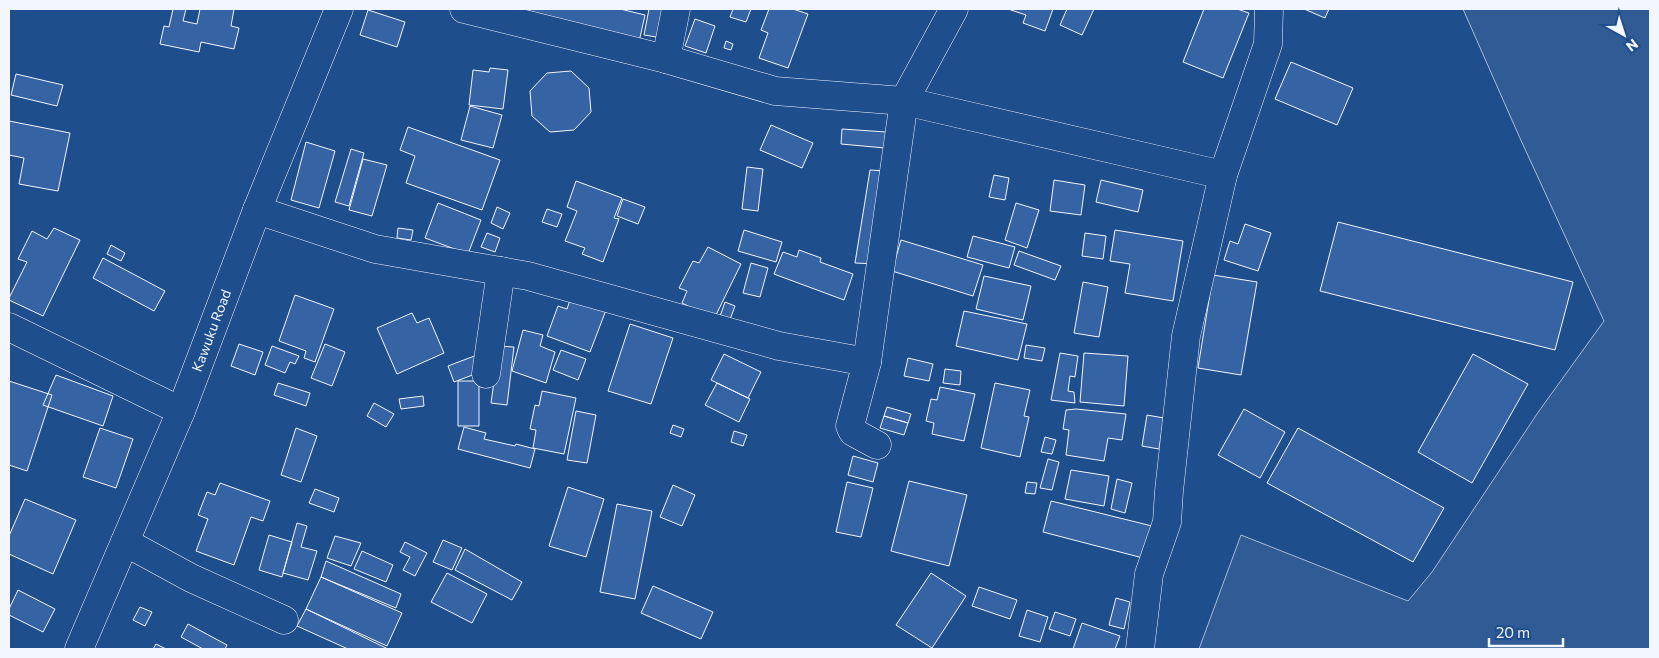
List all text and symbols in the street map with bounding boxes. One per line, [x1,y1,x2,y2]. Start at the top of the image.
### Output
north arrow [1599,10,1649,60]
text: N [1623,36,1642,55]
street label: Kawuku Road [188,287,234,374]
scale bar [1489,616,1563,648]
text: 20 m [1496,623,1530,641]

